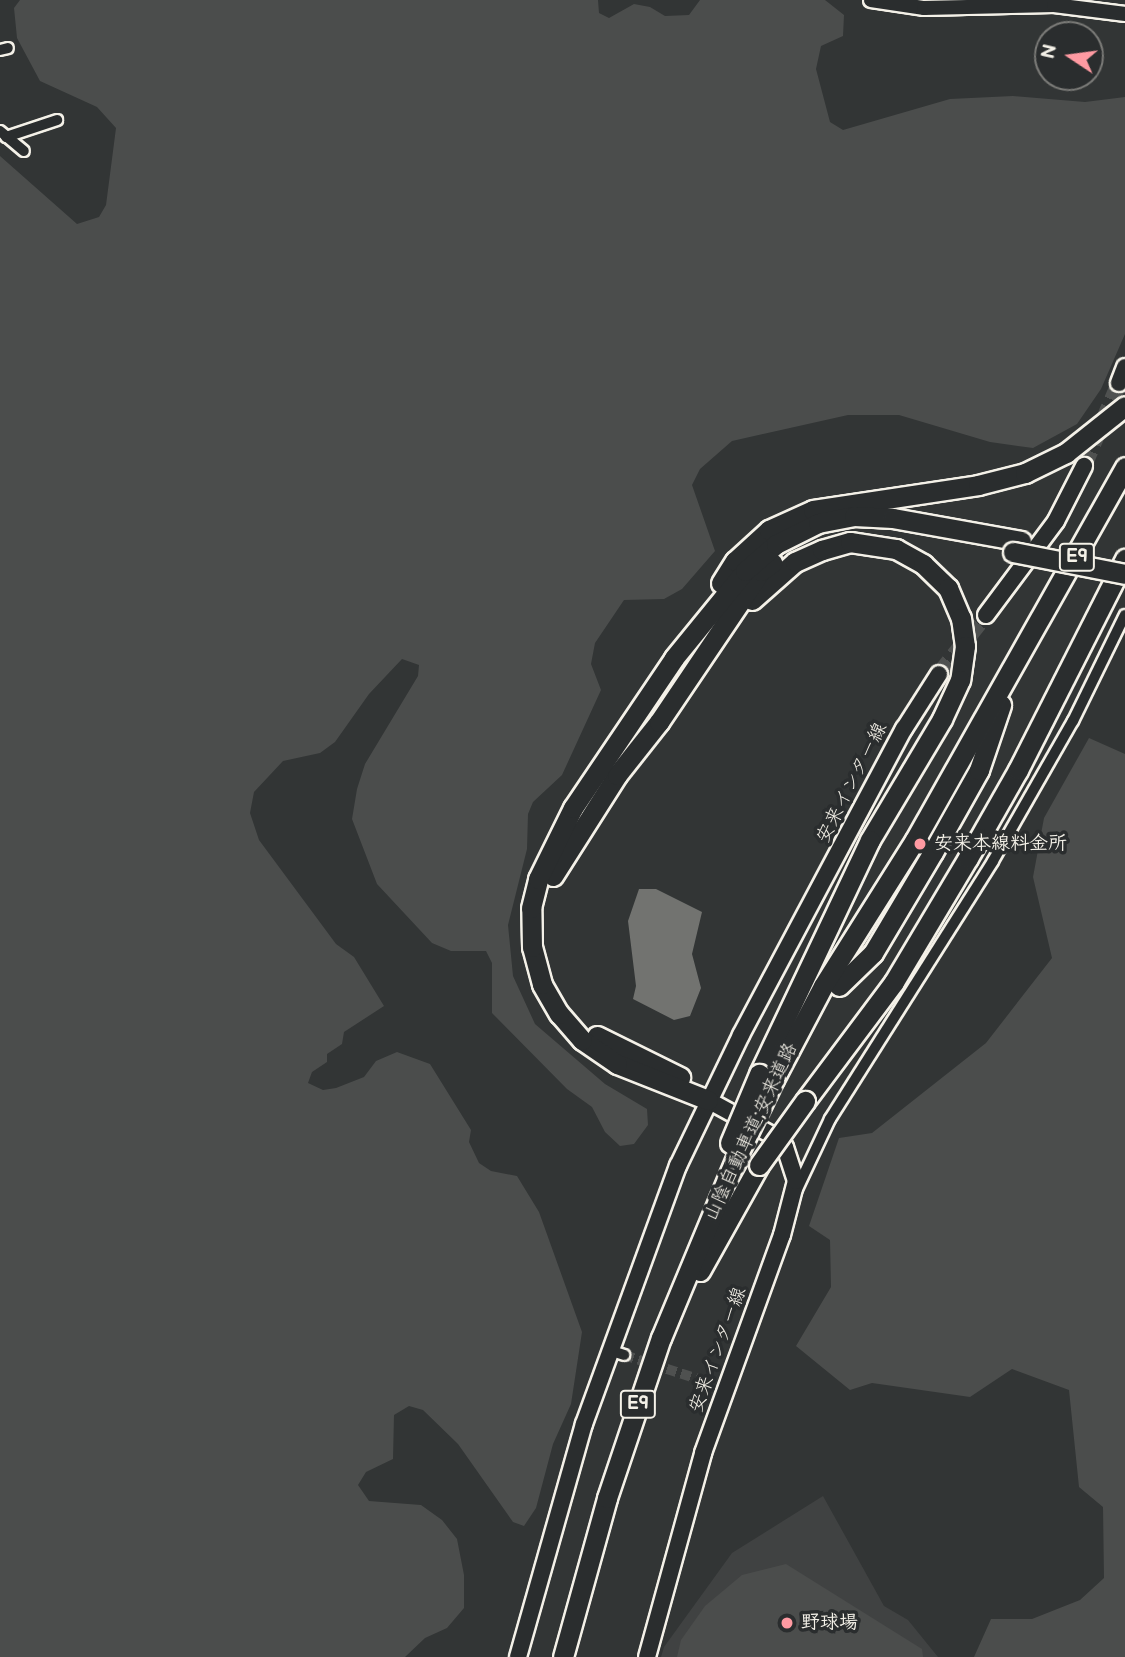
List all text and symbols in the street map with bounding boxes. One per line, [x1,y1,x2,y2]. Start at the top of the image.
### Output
north arrow [1034,21,1104,91]
text: N [1037,42,1063,61]
road number: E9 [1058,542,1096,572]
street label: 安来インター線 [812,719,892,847]
place label: 安来本線料金所 [934,833,1067,855]
marker: 安来本線料金所 [912,836,928,852]
street label: 山陰自動車道;安来道路 [700,1039,802,1225]
street label: 安来インター線 [685,1284,751,1416]
road number: E9 [619,1390,657,1419]
place label: 野球場 [801,1612,858,1634]
marker: 野球場 [779,1615,795,1631]

